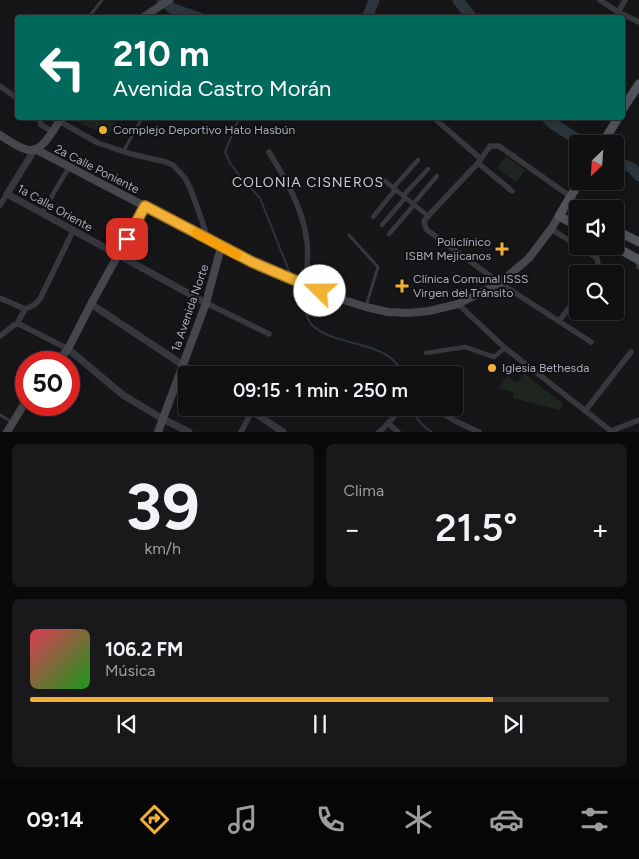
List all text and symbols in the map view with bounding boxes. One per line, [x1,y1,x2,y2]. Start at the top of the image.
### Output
text: 210 m [113,33,210,75]
icon: left [30,35,95,100]
text: Avenida Castro Morán [113,75,331,102]
place label: Complejo Deportivo Hato Hasbún [113,123,296,137]
marker: Complejo Deportivo Hato Hasbún [97,124,109,136]
north arrow [569,135,624,190]
map controls [569,135,624,320]
street label: 2a Calle Poniente [52,142,142,197]
district label: COLONIA CISNEROS [232,174,384,191]
street label: 1a Calle Oriente [15,181,96,235]
button: sound [569,200,624,255]
pin [106,218,148,260]
icon: arrive [113,225,141,253]
place label: Policlínico ISBM Mejicanos [405,235,491,263]
marker: Policlínico ISBM Mejicanos [495,242,509,256]
street label: 1a Avenida Norte [168,262,212,354]
position arrow [293,264,345,316]
button: search [569,265,624,320]
place label: Clínica Comunal ISSS Virgen del Tránsito [413,272,528,300]
marker: Clínica Comunal ISSS Virgen del Tránsito [395,279,409,293]
speed limit sign: 50 [15,351,80,416]
place label: Iglesia Bethesda [502,361,589,375]
marker: Iglesia Bethesda [486,362,498,374]
text: 09:15 · 1 min · 250 m [233,379,408,402]
text: 39 [126,467,200,545]
text: Clima [344,481,384,500]
text: 21.5° [435,505,518,551]
text: − [344,512,361,546]
text: + [592,512,609,546]
text: km/h [144,539,181,558]
text: 106.2 FM [105,638,183,661]
text: Música [105,661,155,680]
icon: previous [113,710,141,738]
icon: pause [306,710,334,738]
icon: next [499,710,527,738]
icon: directions [137,802,172,837]
icon: music [225,802,260,837]
icon: phone [313,802,348,837]
icon: climate [401,802,436,837]
icon: car [489,802,524,837]
icon: filters [577,802,612,837]
text: 09:14 [27,806,83,833]

